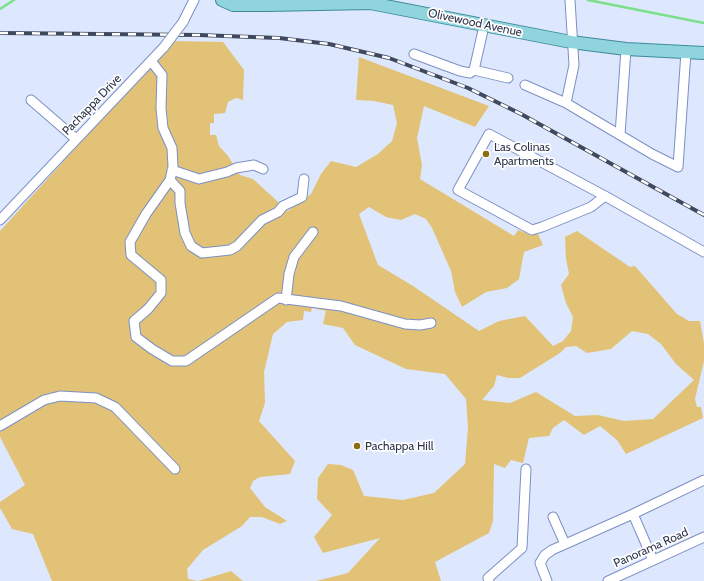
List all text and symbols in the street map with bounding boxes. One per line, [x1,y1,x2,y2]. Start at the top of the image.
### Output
street label: Olivewood Avenue [427,6,523,40]
street label: Pachappa Drive [59,72,125,138]
place label: Las Colinas Apartments [494,140,554,168]
marker: Las Colinas Apartments [481,149,491,159]
place label: Pachappa Hill [365,439,434,453]
marker: Pachappa Hill [352,441,362,451]
street label: Panorama Road [611,525,691,571]

